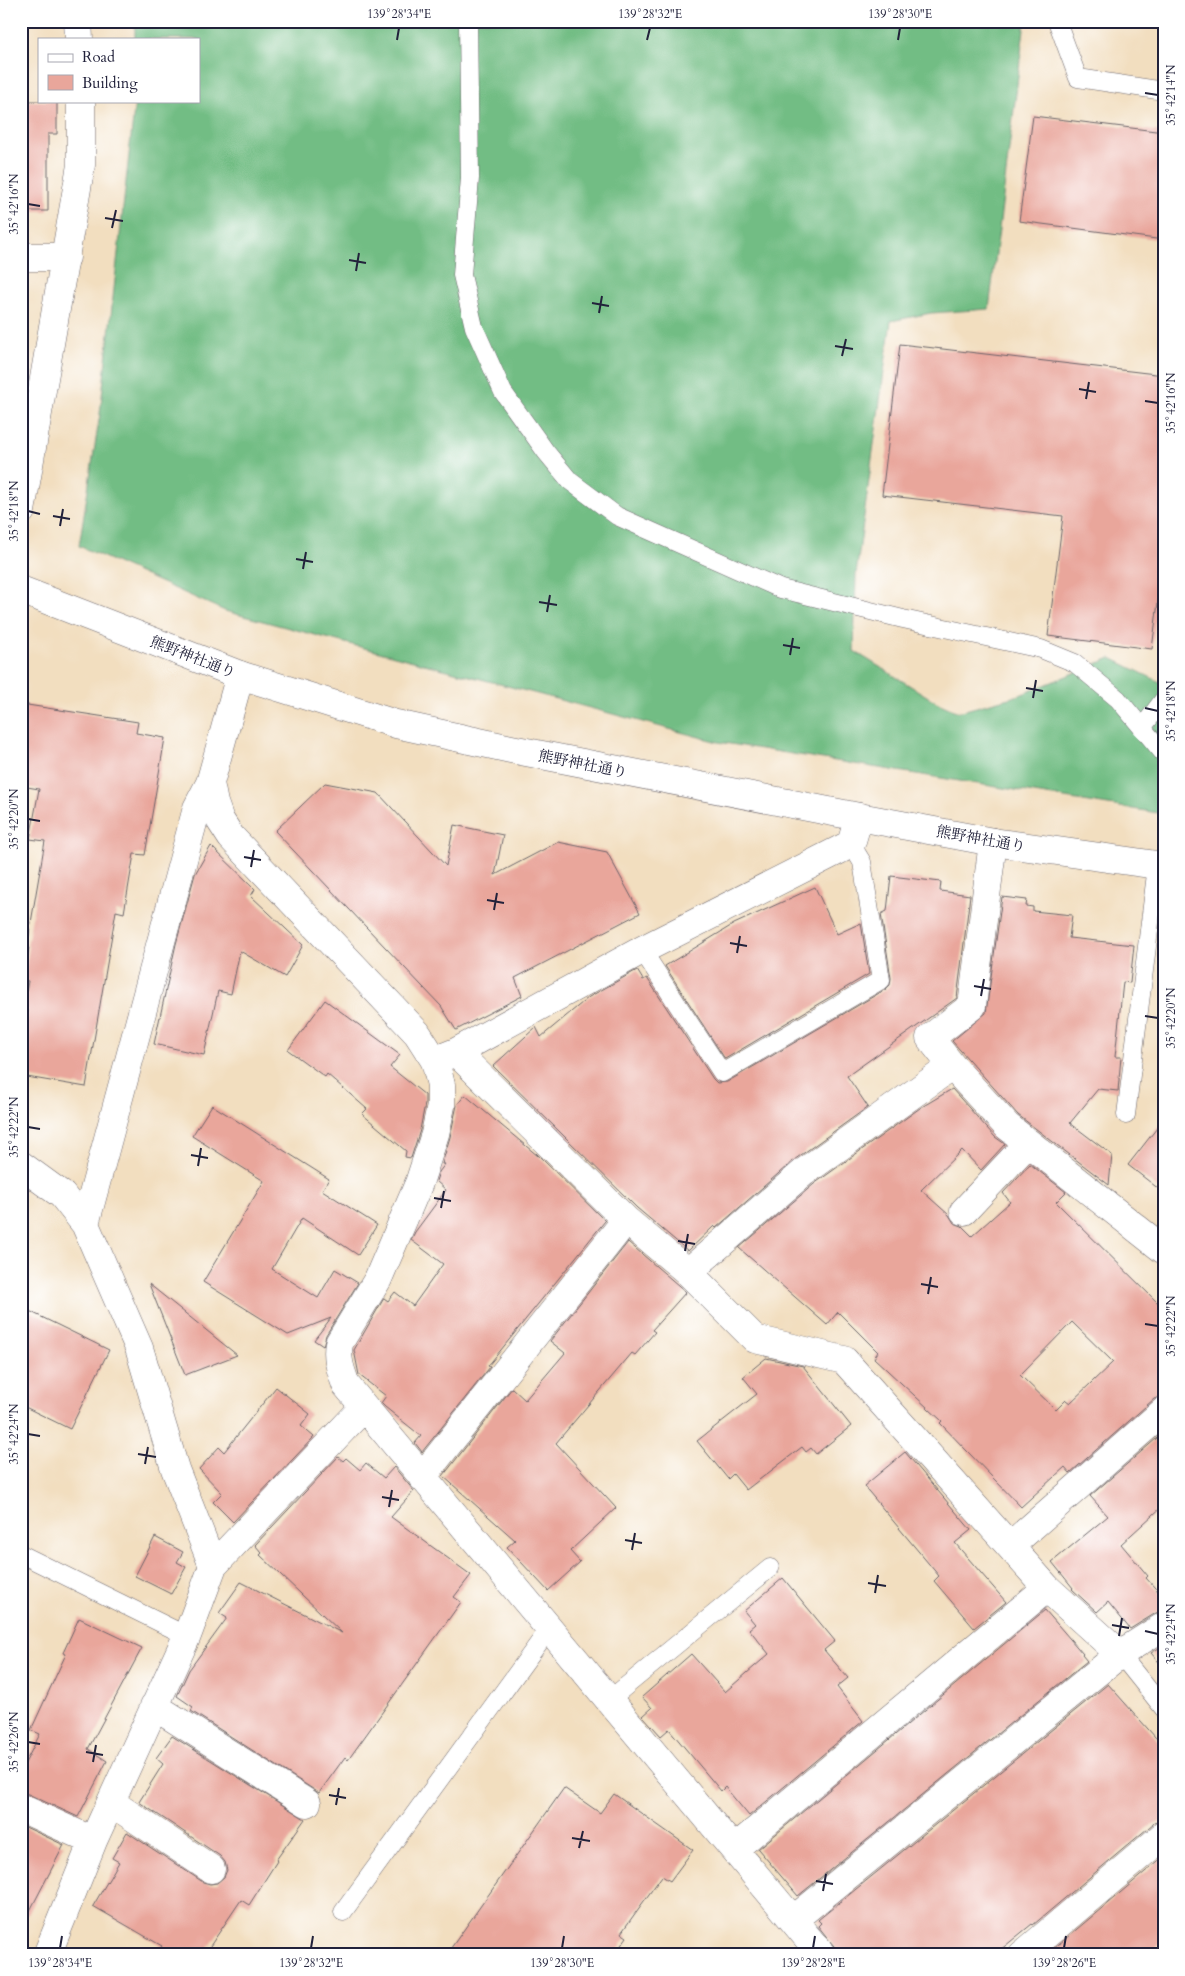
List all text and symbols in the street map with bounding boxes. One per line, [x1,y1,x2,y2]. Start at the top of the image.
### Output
text: 139°28'34"E [367,6,431,22]
text: 139°28'32"E [618,6,682,22]
text: 139°28'30"E [868,6,932,22]
legend [38,38,200,102]
text: Road [82,47,115,67]
text: 35°42'14"N [1163,64,1179,125]
text: Building [82,73,138,93]
text: 35°42'16"N [6,173,22,234]
text: 35°42'16"N [1163,372,1179,433]
text: 35°42'18"N [6,480,22,541]
street label: 熊野神社通り [147,632,239,682]
text: 35°42'18"N [1163,680,1179,741]
street label: 熊野神社通り [537,746,629,782]
text: 35°42'20"N [6,788,22,849]
street label: 熊野神社通り [935,821,1027,857]
text: 35°42'20"N [1163,987,1179,1048]
text: 35°42'22"N [6,1096,22,1157]
text: 35°42'22"N [1163,1295,1179,1356]
text: 35°42'24"N [6,1403,22,1464]
text: 35°42'24"N [1163,1603,1179,1664]
text: 35°42'26"N [6,1711,22,1772]
text: 139°28'34"E [28,1955,92,1971]
text: 139°28'32"E [279,1955,343,1971]
text: 139°28'30"E [530,1955,594,1971]
text: 139°28'28"E [781,1955,845,1971]
text: 139°28'26"E [1032,1955,1096,1971]

